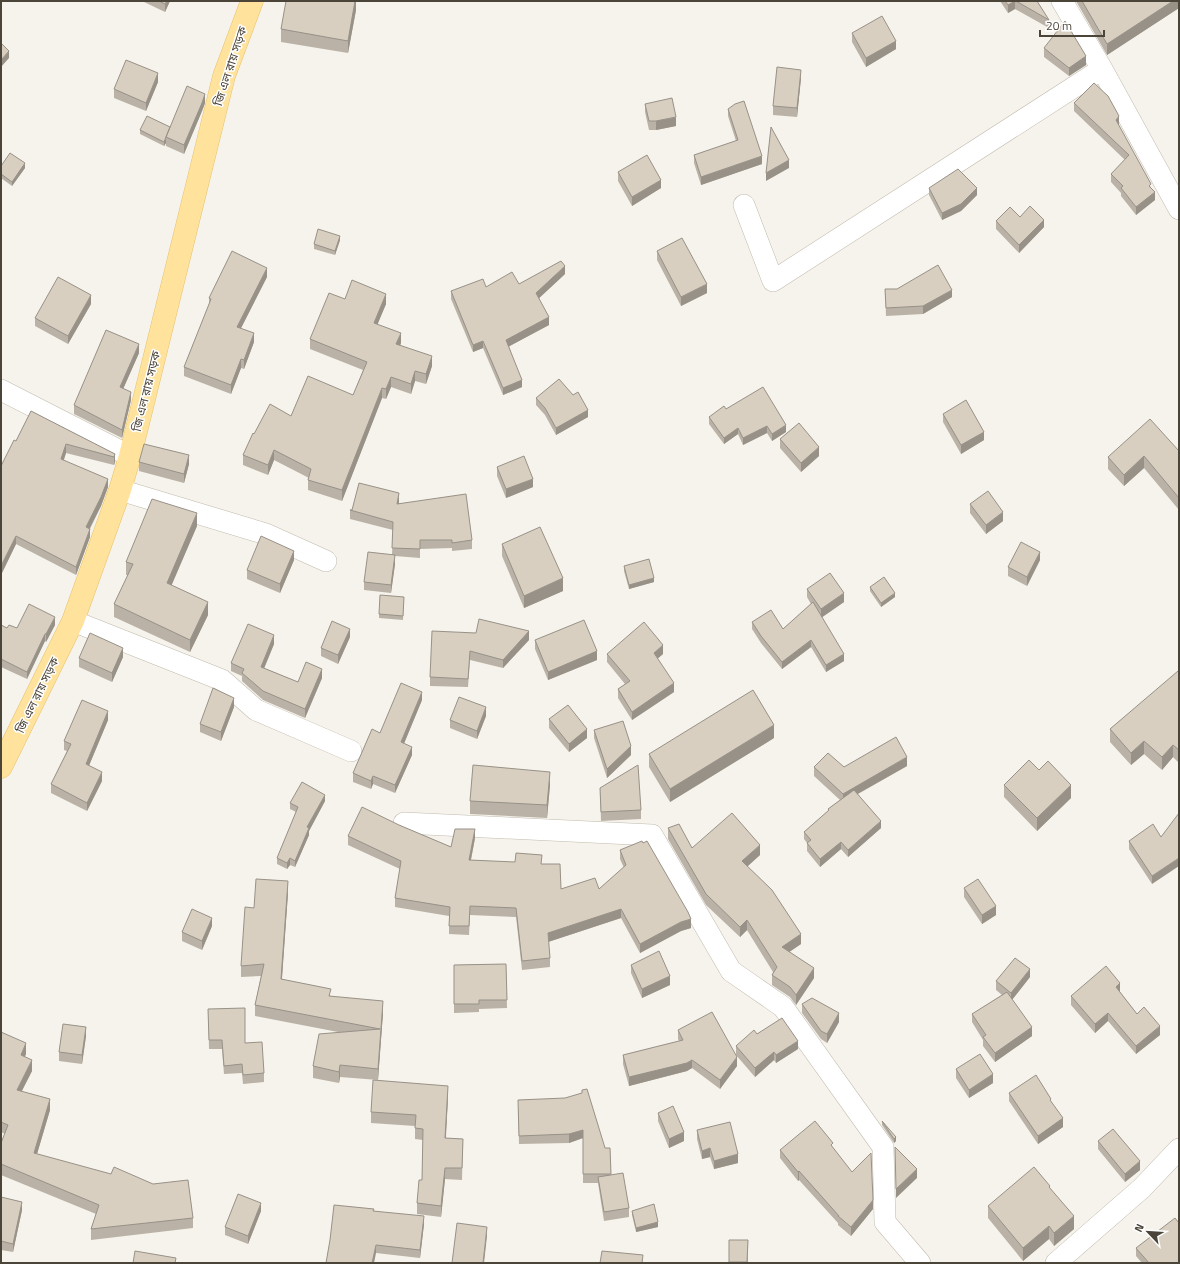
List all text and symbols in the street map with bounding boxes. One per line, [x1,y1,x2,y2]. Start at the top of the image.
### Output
scale bar [1040,12,1104,38]
text: 20 m [1046,16,1072,35]
street label: জি এল রায় সড়ক [208,24,252,109]
street label: জি এল রায় সড়ক [127,348,165,434]
street label: জি এল রায় সড়ক [10,653,64,737]
north arrow [1128,1212,1168,1252]
text: N [1130,1221,1148,1235]

